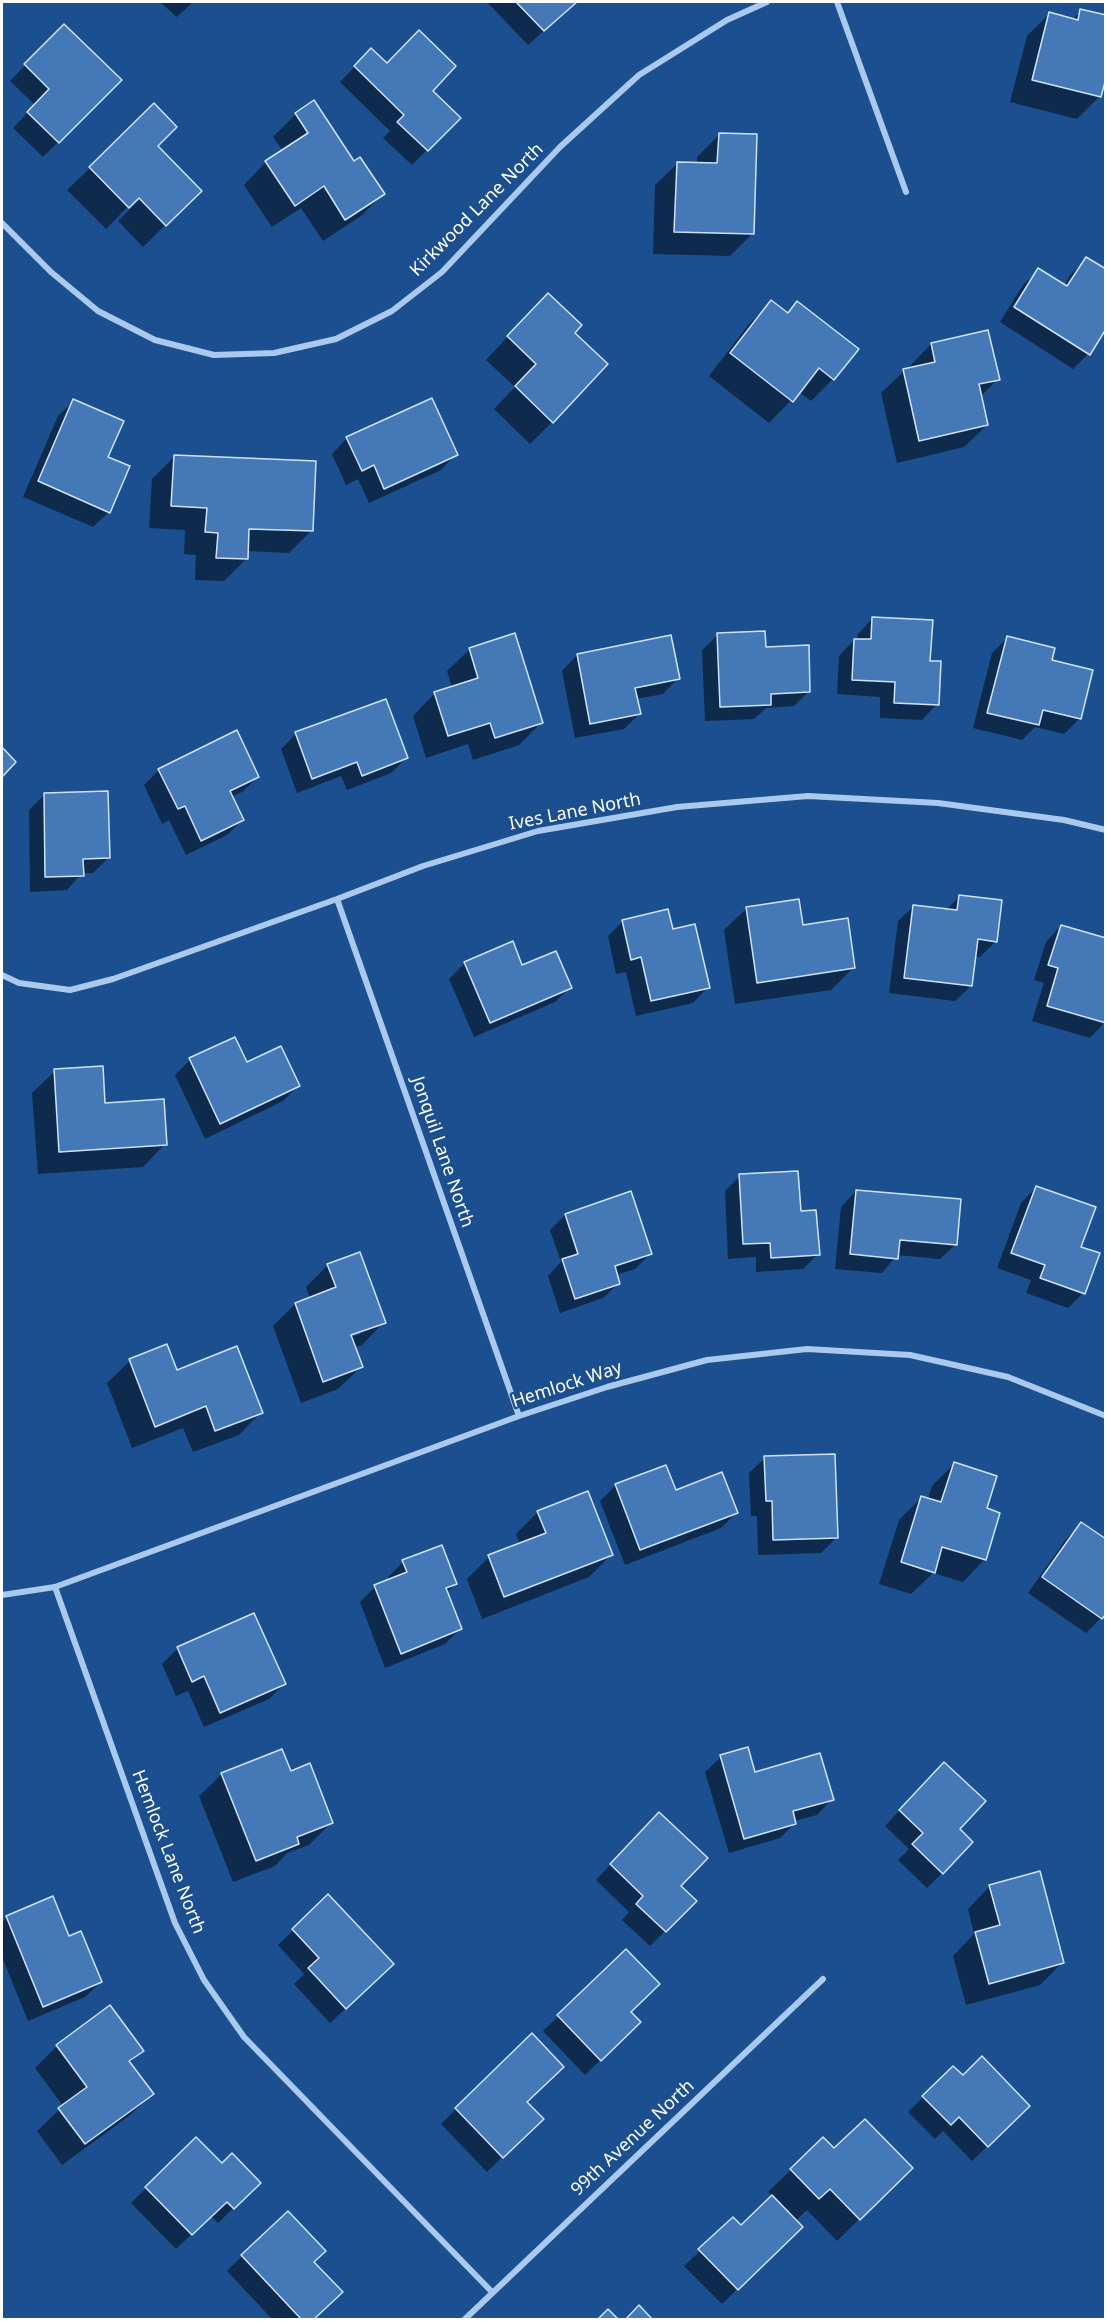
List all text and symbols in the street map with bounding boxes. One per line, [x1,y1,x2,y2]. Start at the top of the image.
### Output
street label: Kirkwood Lane North [406,139,548,281]
street label: Ives Lane North [507,789,643,835]
street label: Jonquil Lane North [406,1074,478,1230]
street label: Hemlock Way [509,1357,625,1413]
street label: Hemlock Lane North [127,1767,209,1937]
street label: 99th Avenue North [567,2075,699,2201]

